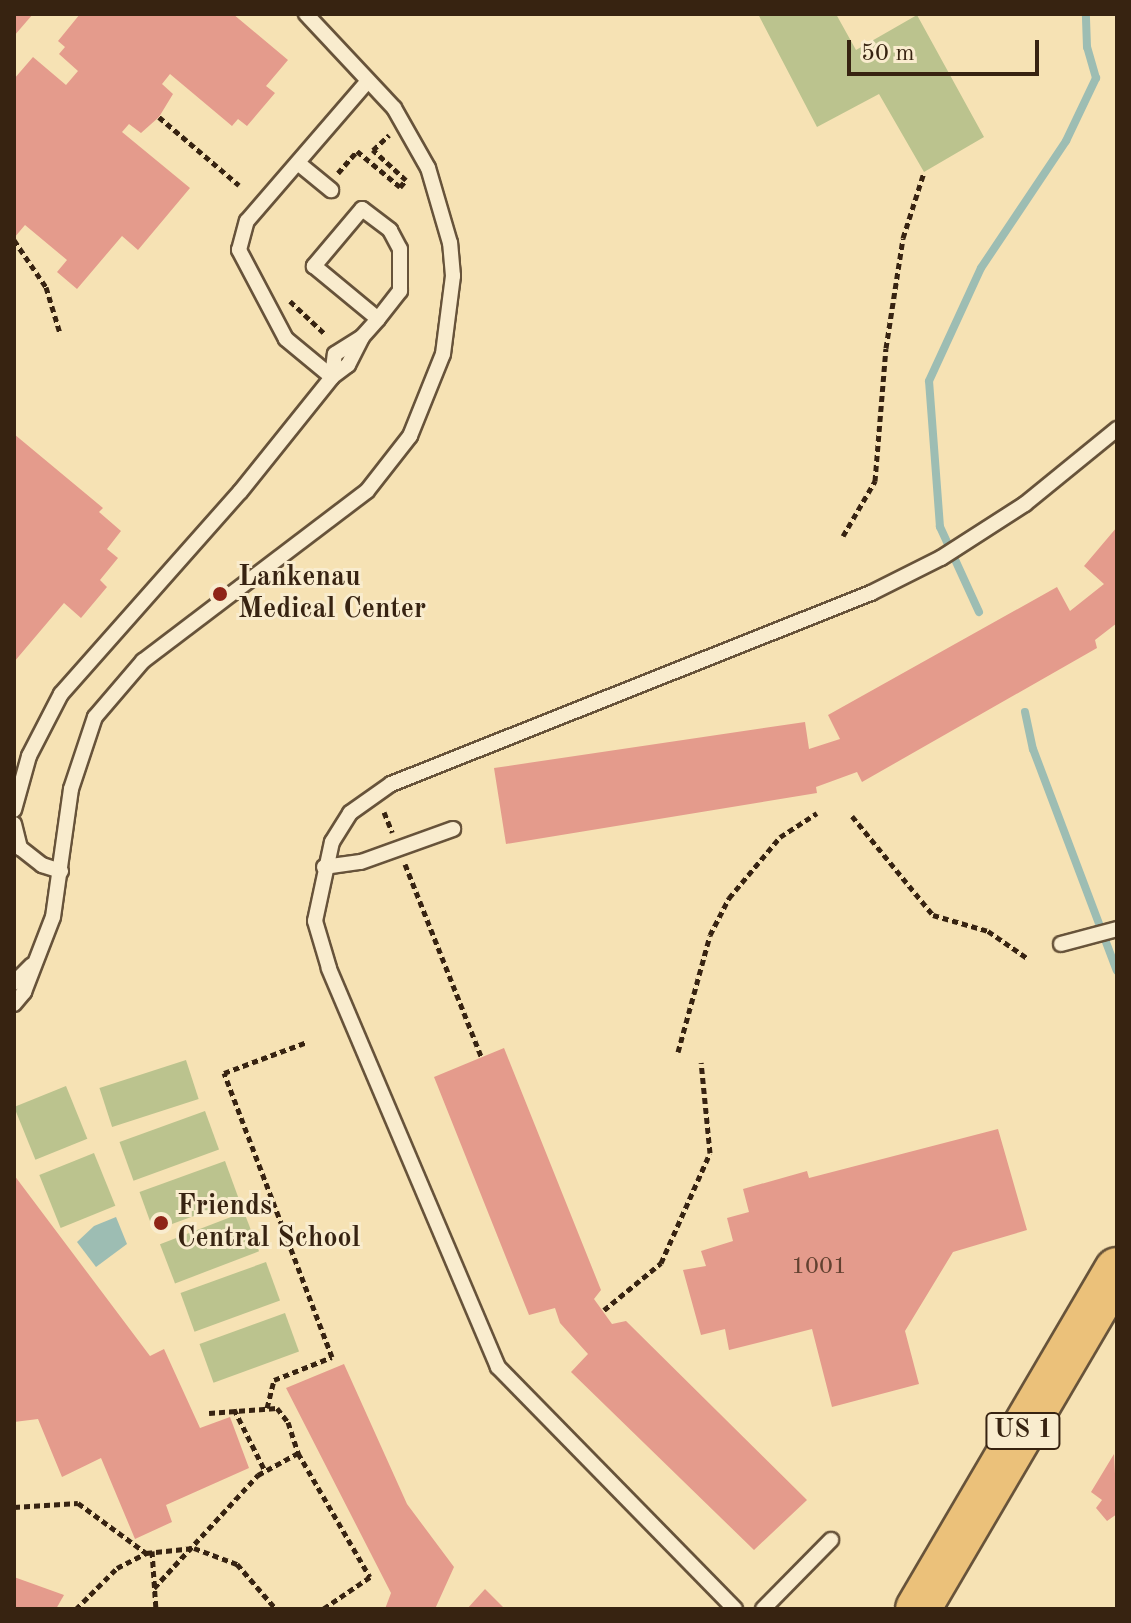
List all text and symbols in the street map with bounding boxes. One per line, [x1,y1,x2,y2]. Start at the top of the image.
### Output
scale bar [851,24,1043,74]
text: 50 m [861,42,915,66]
place label: Lankenau Medical Center [238,561,426,627]
marker: Lankenau Medical Center [209,583,231,605]
place label: Friends Central School [177,1190,360,1256]
marker: Friends Central School [152,1214,170,1232]
house number: 1001 [791,1254,847,1282]
road number: US 1 [985,1409,1061,1453]

